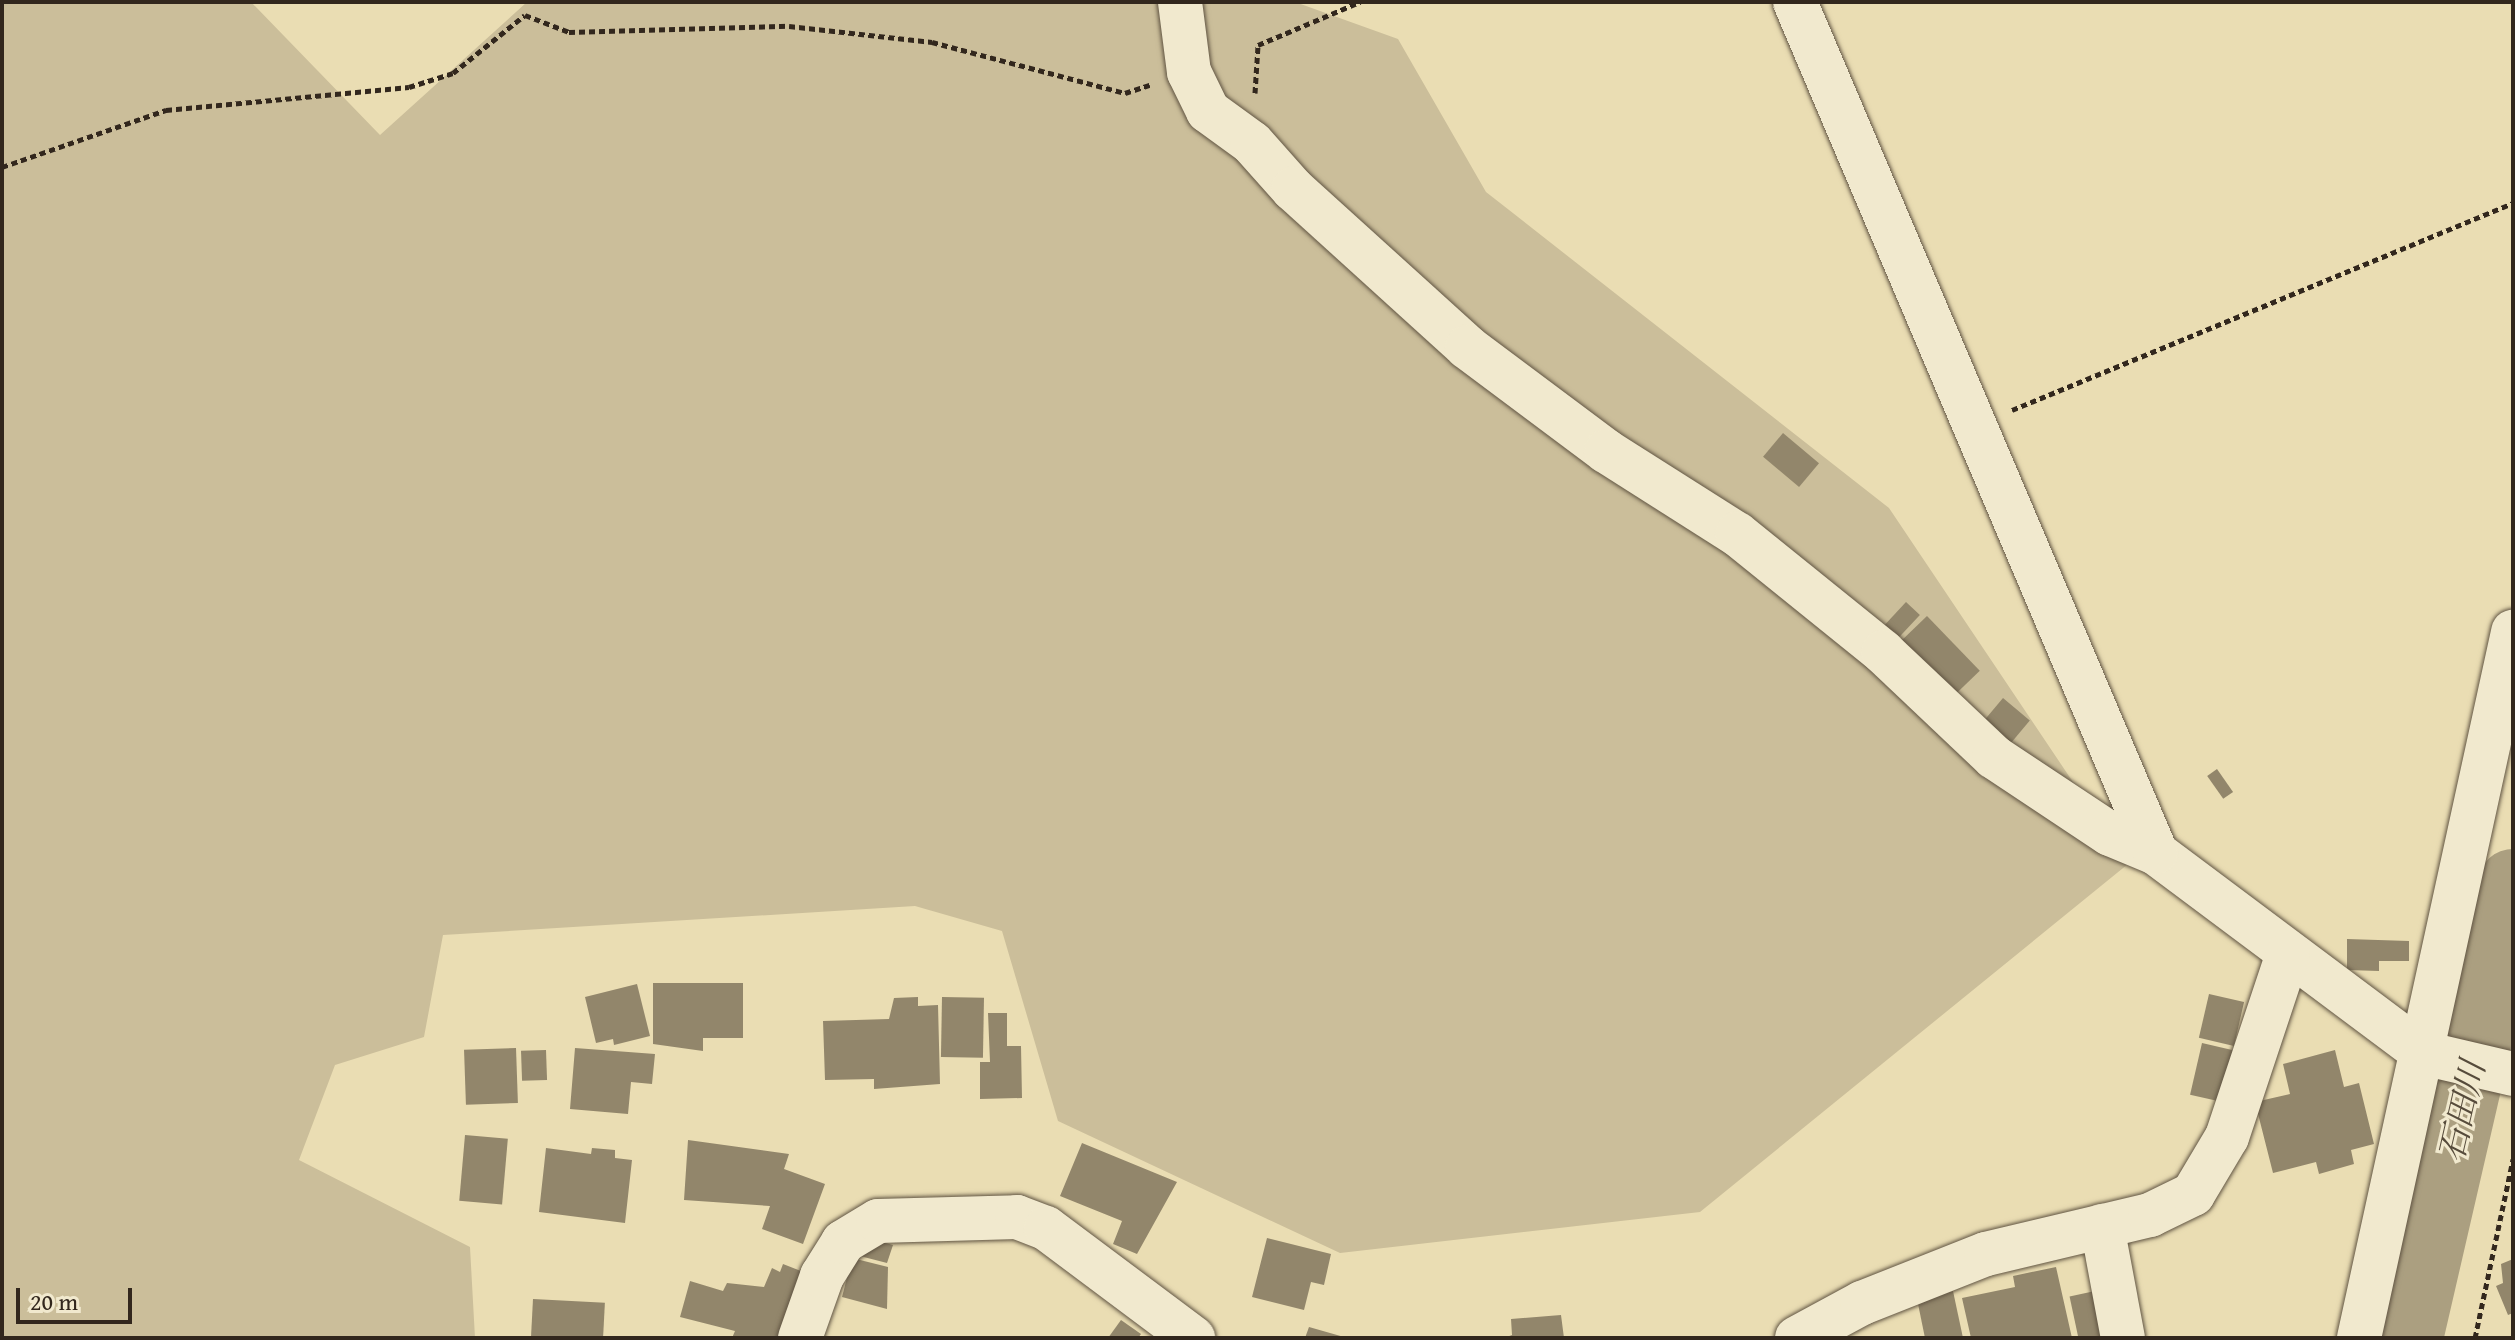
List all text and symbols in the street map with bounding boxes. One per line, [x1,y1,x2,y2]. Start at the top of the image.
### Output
water label: 石田川 [2430,1057,2492,1165]
scale bar [20,1272,136,1322]
text: 20 m [30,1284,78,1319]

